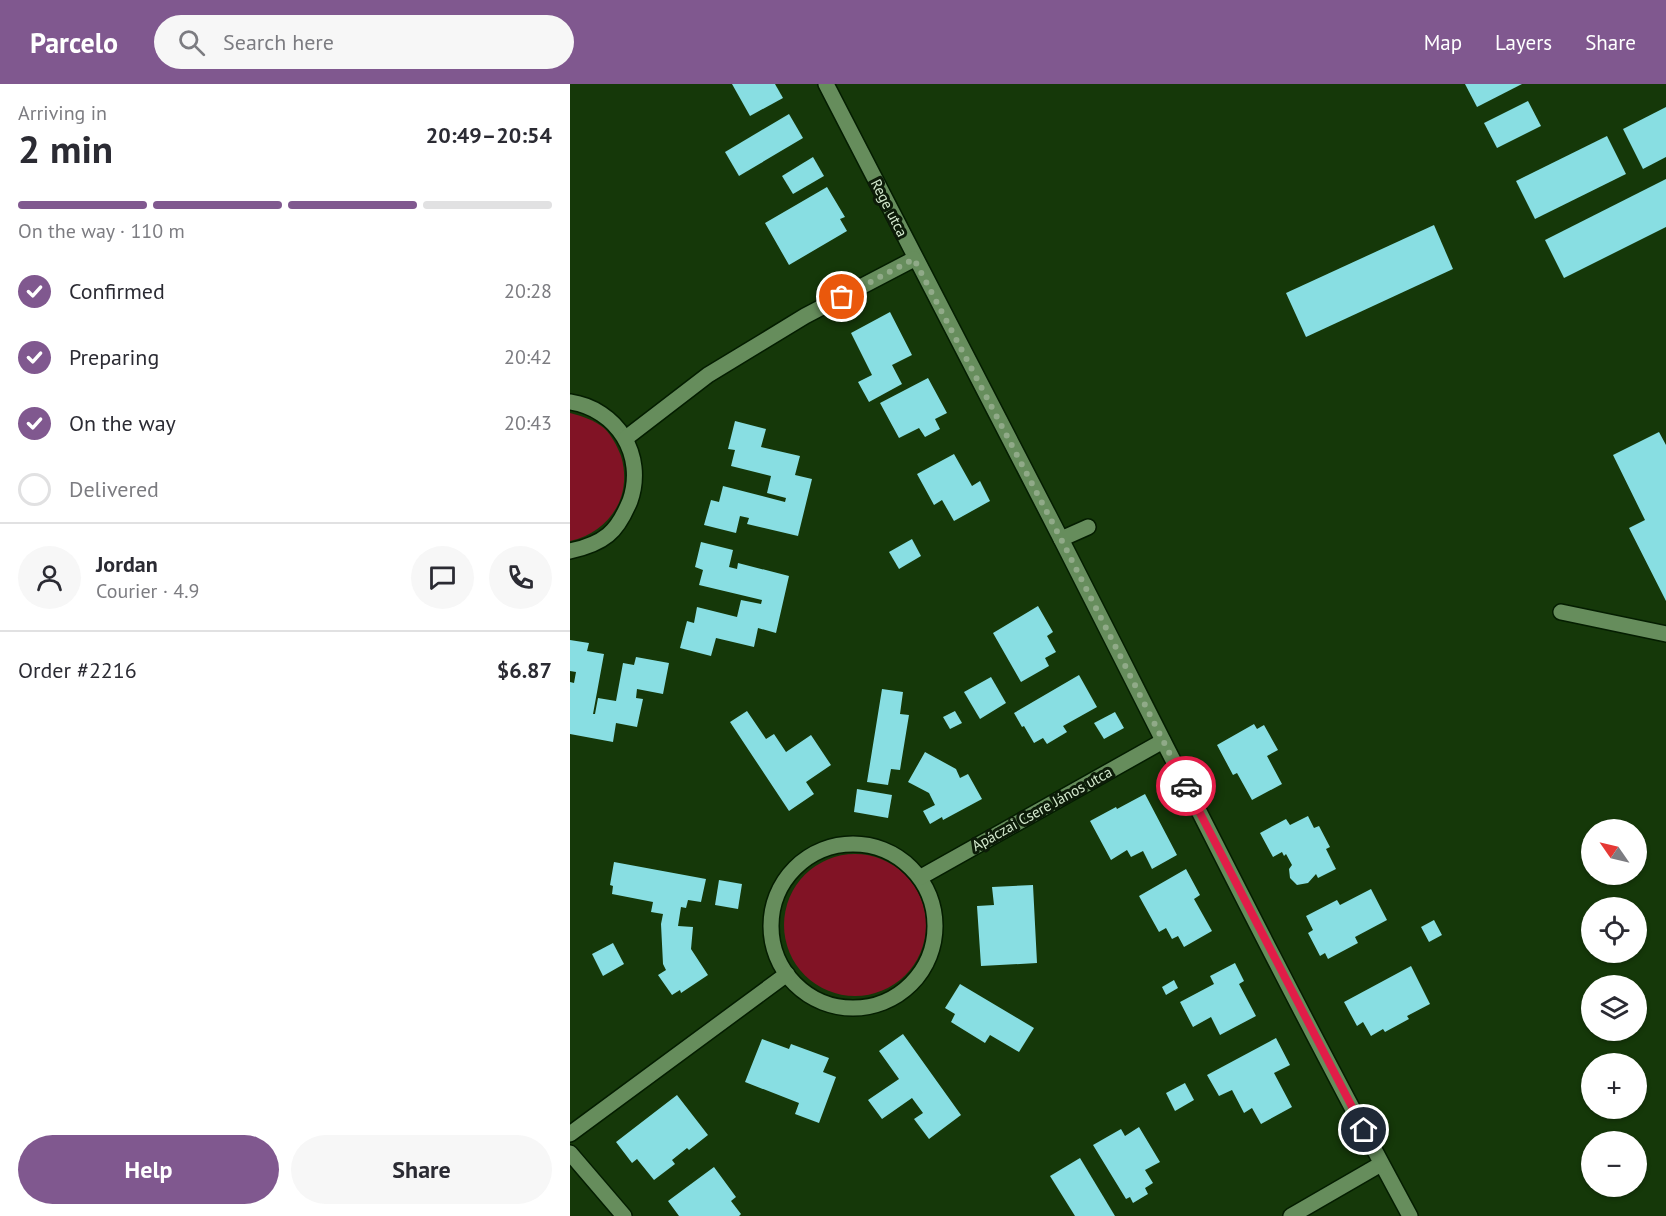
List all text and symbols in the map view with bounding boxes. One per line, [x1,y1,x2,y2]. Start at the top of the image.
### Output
search box [154,15,574,69]
text: Parcelo [30,24,118,61]
icon: search [175,26,208,59]
text: Search here [223,28,334,56]
text: Map [1424,29,1462,56]
text: Layers [1495,29,1552,56]
text: Share [1585,29,1636,56]
text: Arriving in [18,100,107,126]
text: 20:49–20:54 [426,121,552,149]
text: 2 min [18,123,113,174]
street label: Rege utca [867,176,912,240]
text: On the way · 110 m [18,218,185,244]
pin [816,271,867,322]
icon: check [18,275,51,308]
text: Confirmed [69,277,165,305]
text: 20:28 [504,278,552,304]
icon: bag [825,280,858,313]
icon: check [18,341,51,374]
text: Preparing [69,343,159,371]
text: 20:42 [504,344,552,370]
icon: check [18,407,51,440]
text: On the way [69,409,176,437]
text: 20:43 [504,410,552,436]
text: Delivered [69,475,159,503]
button: person [18,546,81,609]
button: chat [411,546,474,609]
button: phone [489,546,552,609]
text: Jordan [96,550,158,578]
text: Courier · 4.9 [96,578,199,604]
text: Order #2216 [18,656,137,684]
text: $6.87 [497,656,552,684]
courier [1156,756,1216,816]
street label: Apáczai Csere János utca [968,762,1115,855]
icon: car [1170,770,1203,803]
north arrow [1581,819,1647,885]
map controls [1581,819,1647,1197]
button: locate [1581,897,1647,963]
button: layers [1581,975,1647,1041]
button: + [1581,1053,1647,1119]
pin [1338,1104,1389,1155]
icon: home [1347,1113,1380,1146]
button: − [1581,1131,1647,1197]
button: Help [18,1135,279,1204]
button: Share [291,1135,552,1204]

